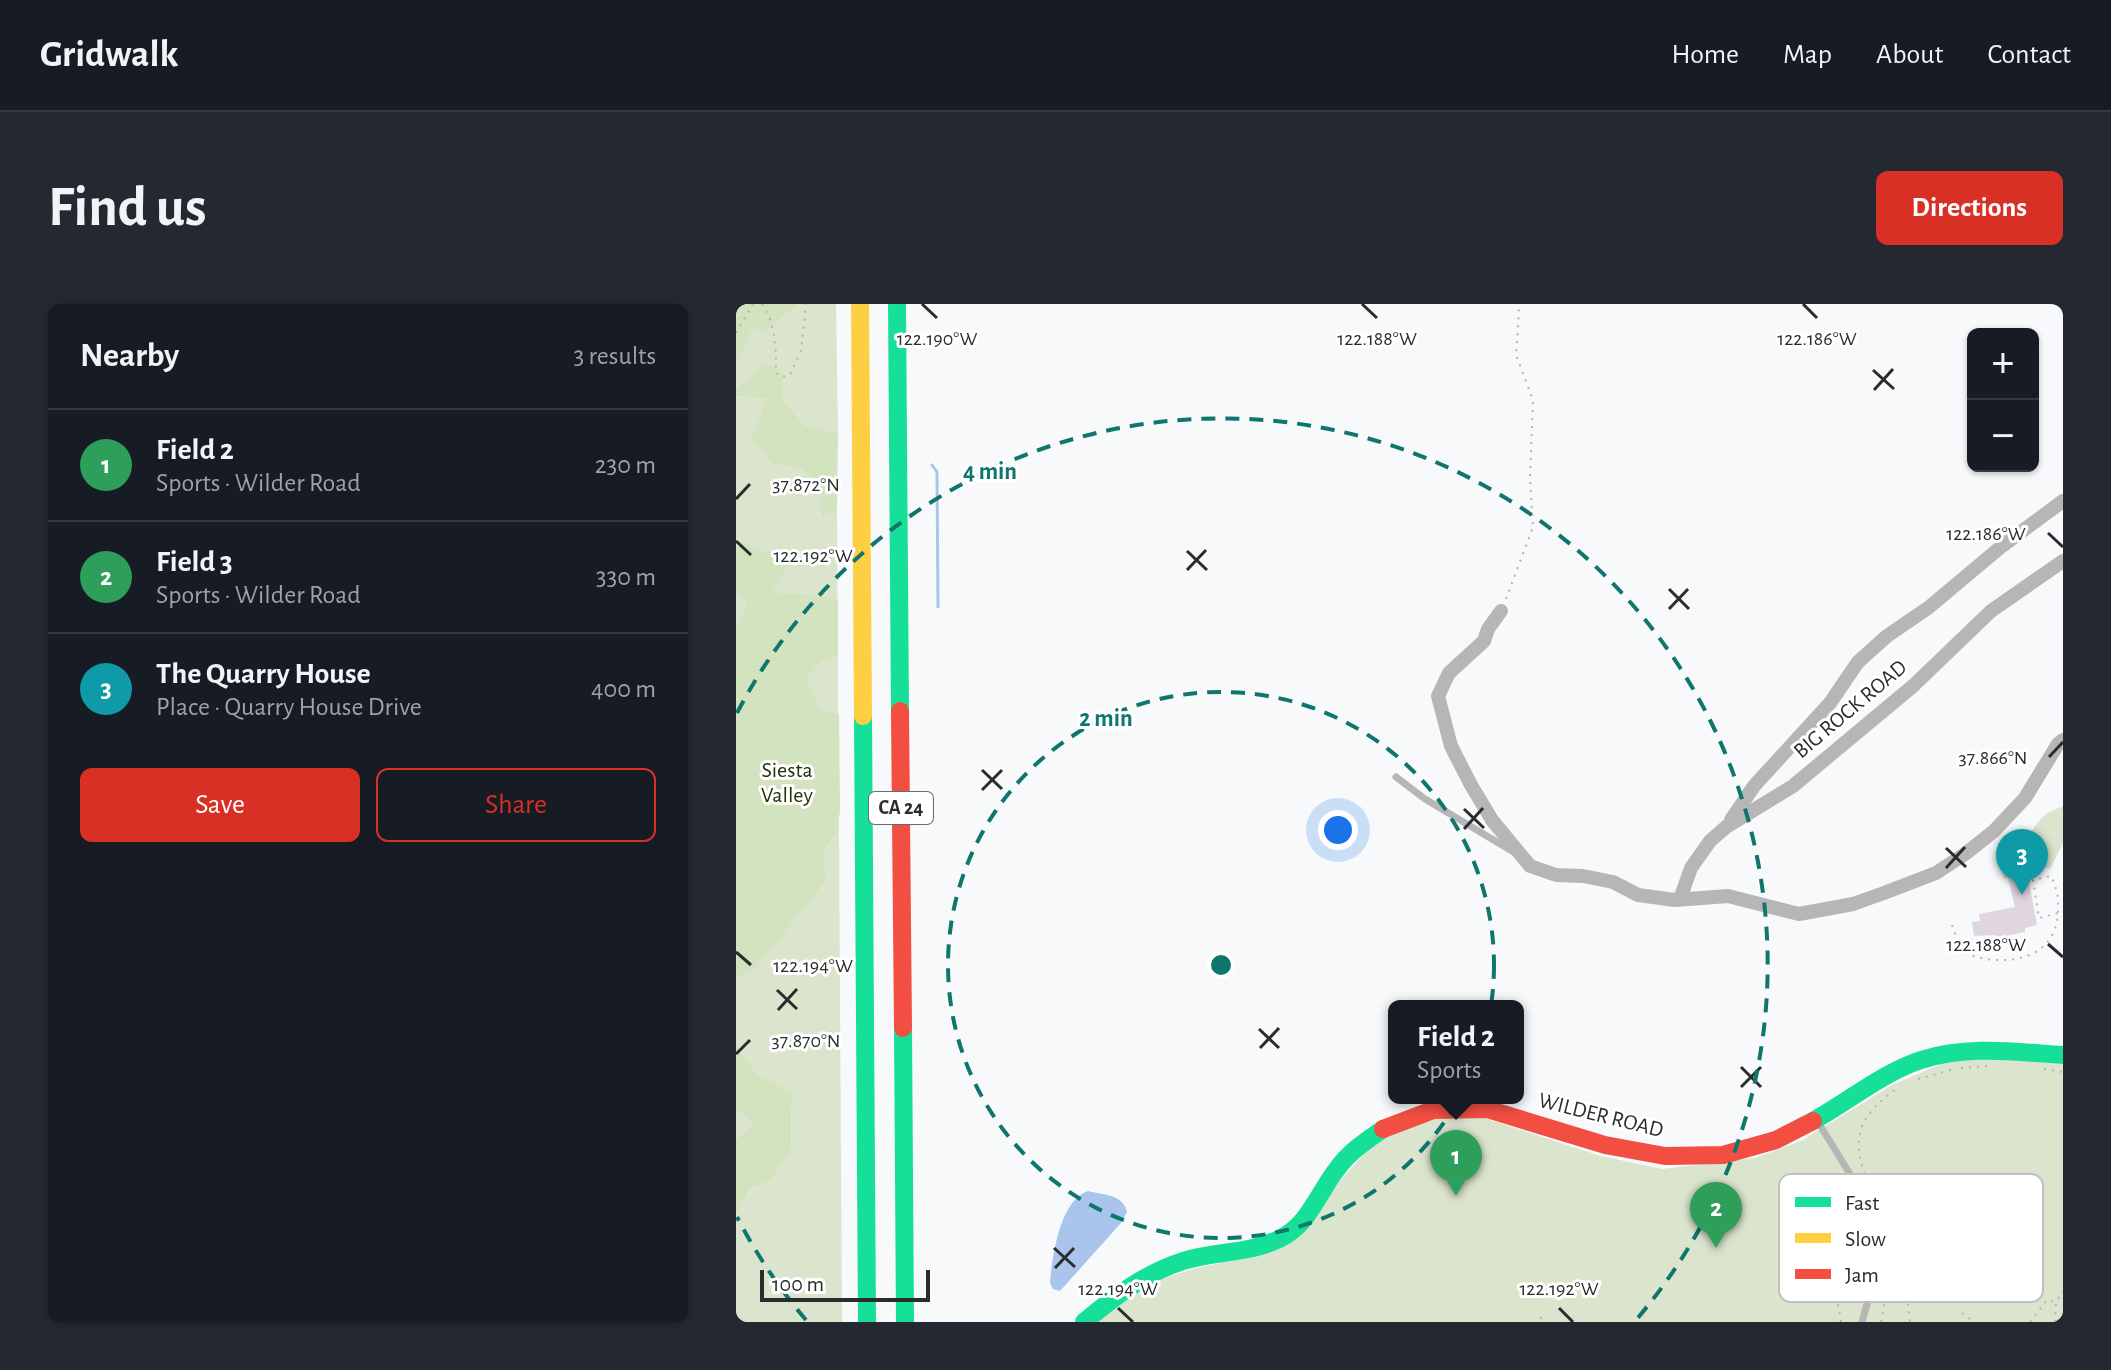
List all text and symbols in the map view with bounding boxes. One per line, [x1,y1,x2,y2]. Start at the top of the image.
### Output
text: Gridwalk [40,36,178,74]
text: Home [1672,41,1739,69]
text: Map [1783,41,1832,69]
text: About [1876,41,1944,69]
text: Contact [1988,41,2071,69]
button: Directions [1876,171,2063,245]
text: Find us [48,180,206,236]
map controls [1967,328,2039,472]
button: + [1967,328,2039,400]
text: 122.190°W [897,329,977,349]
text: 122.188°W [1337,329,1417,349]
text: 122.186°W [1777,329,1857,349]
text: Nearby [80,339,179,373]
text: 3 results [573,343,656,369]
button: − [1967,400,2039,472]
text: Field 2 [156,435,234,465]
text: 1 [101,452,111,478]
text: 230 m [595,452,656,478]
text: 4 min [963,460,1017,484]
text: Sports · Wilder Road [156,470,361,496]
text: 37.872°N [772,475,840,495]
text: 122.186°W [1946,524,2026,544]
text: 122.192°W [773,546,853,566]
text: Field 3 [156,547,233,577]
text: 2 [100,564,112,590]
text: 330 m [596,564,656,590]
text: Sports · Wilder Road [156,582,361,608]
street label: BIG ROCK ROAD [1789,656,1911,762]
text: The Quarry House [156,659,371,689]
text: 3 [100,676,112,702]
text: 400 m [591,676,656,702]
text: Place · Quarry House Drive [156,694,422,720]
text: 2 min [1079,707,1133,731]
text: 37.866°N [1959,748,2027,768]
park label: Siesta Valley [761,759,813,806]
button: Save [80,768,360,842]
button: Share [376,768,656,842]
road number: CA 24 [869,792,933,824]
your location [1318,810,1358,850]
pin: 3 [1996,829,2048,895]
text: 122.188°W [1946,935,2026,955]
centre of rings [1207,951,1235,979]
text: 122.194°W [773,956,853,976]
popup [1388,1000,1524,1104]
text: Field 2 [1417,1022,1495,1052]
text: 37.870°N [771,1031,841,1051]
text: Sports [1417,1057,1481,1083]
street label: WILDER ROAD [1536,1089,1666,1141]
pin: 1 [1430,1130,1482,1196]
legend [1779,1174,2043,1302]
pin: 2 [1690,1182,1742,1248]
text: Fast [1845,1192,1879,1214]
text: Slow [1845,1228,1886,1250]
text: Jam [1845,1264,1879,1286]
scale bar [760,1266,930,1302]
text: 100 m [772,1273,824,1295]
text: 122.194°W [1078,1279,1158,1299]
text: 122.192°W [1519,1279,1599,1299]

